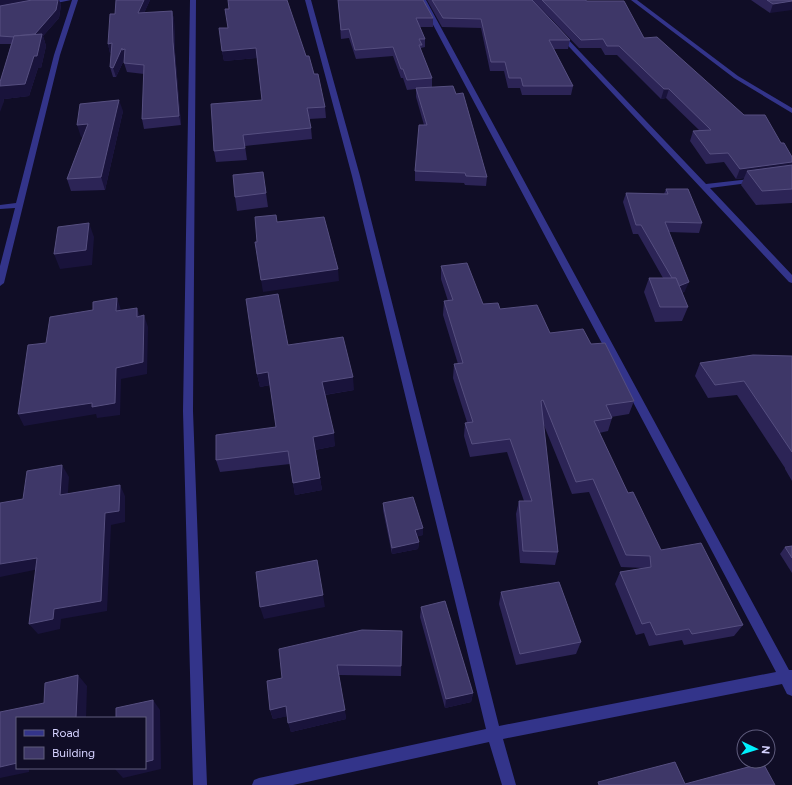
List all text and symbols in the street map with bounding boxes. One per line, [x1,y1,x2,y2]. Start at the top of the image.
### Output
legend [16,717,146,769]
text: Road [52,726,80,740]
north arrow [736,729,776,769]
text: N [759,745,772,754]
text: Building [52,746,95,760]

